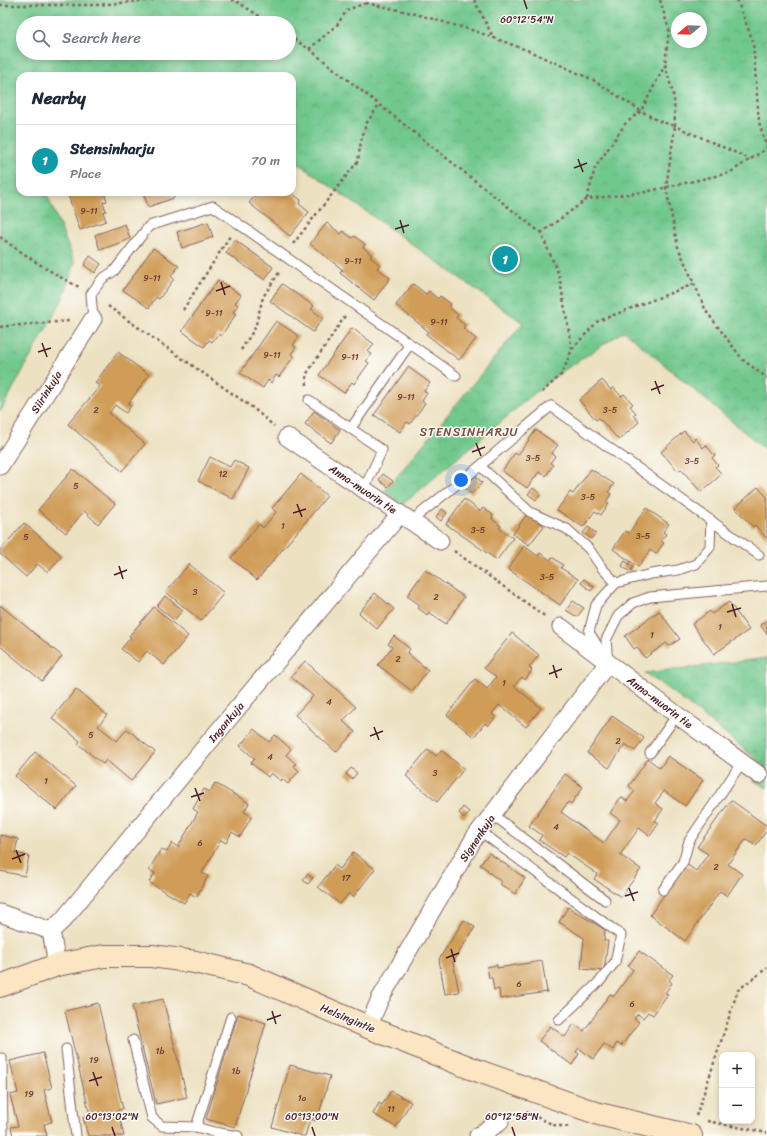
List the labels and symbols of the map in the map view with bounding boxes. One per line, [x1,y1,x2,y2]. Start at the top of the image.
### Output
text: 60°12'54"N [500,11,554,29]
north arrow [671,12,707,48]
house number: 9-11 [80,203,98,219]
pin: 1 [492,244,518,274]
house number: 9-11 [344,253,362,269]
house number: 9-11 [143,270,161,286]
house number: 9-11 [205,305,223,321]
house number: 9-11 [430,314,448,330]
house number: 9-11 [263,347,281,363]
house number: 9-11 [341,349,359,365]
street label: Siirinkuja [26,367,67,417]
house number: 9-11 [397,389,415,405]
house number: 2 [93,402,99,418]
house number: 3-5 [603,402,618,418]
district label: STENSINHARJU [419,421,519,443]
house number: 3-5 [526,450,541,466]
house number: 3-5 [685,453,700,469]
street label: Anna-muorin tie [324,459,401,520]
house number: 12 [218,466,228,482]
your location [451,470,471,490]
house number: 5 [73,478,79,494]
house number: 3-5 [581,489,596,505]
house number: 1 [281,518,285,534]
house number: 3-5 [471,522,486,538]
house number: 3-5 [636,528,651,544]
house number: 5 [23,529,29,545]
house number: 3-5 [540,569,555,585]
house number: 3 [193,584,198,600]
house number: 2 [433,589,439,605]
house number: 1 [718,619,722,635]
house number: 1 [650,627,654,643]
house number: 2 [395,651,401,667]
street label: Anna-muorin tie [622,671,697,734]
house number: 1 [502,675,506,691]
house number: 4 [326,694,332,710]
street label: Ingankuja [203,697,249,748]
house number: 5 [88,727,94,743]
house number: 2 [615,733,621,749]
house number: 4 [267,749,273,765]
house number: 3 [433,765,438,781]
house number: 1 [44,773,48,789]
street label: Signenkuja [454,810,501,866]
house number: 4 [553,819,559,835]
house number: 6 [197,835,203,851]
house number: 2 [713,859,719,875]
house number: 17 [341,870,351,886]
house number: 6 [516,976,522,992]
house number: 6 [629,996,635,1012]
street label: Helsingintie [317,998,379,1039]
house number: 1b [156,1043,164,1059]
house number: 19 [89,1052,99,1068]
house number: 1b [232,1063,240,1079]
house number: 19 [24,1086,34,1102]
house number: 1a [298,1090,307,1106]
house number: 11 [387,1101,395,1117]
text: 60°13'02"N [86,1108,139,1126]
text: 60°13'00"N [285,1108,339,1126]
text: 60°12'58"N [485,1108,539,1126]

